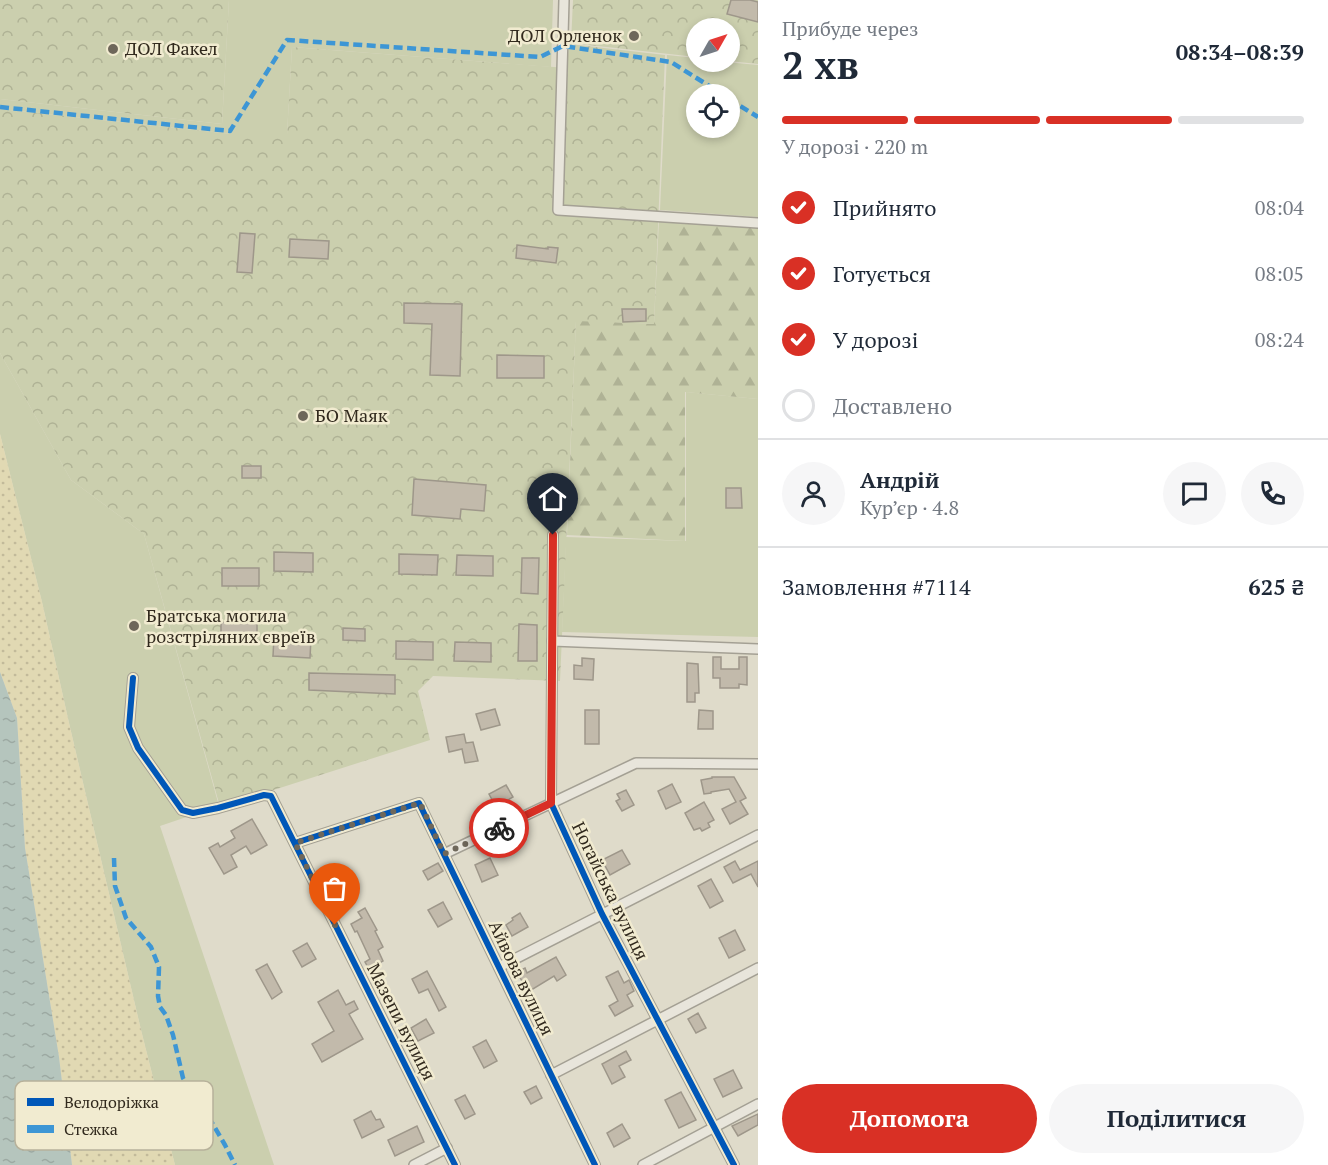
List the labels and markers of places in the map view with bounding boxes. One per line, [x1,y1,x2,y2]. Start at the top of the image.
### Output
place label: ДОЛ Орленок [508,23,622,47]
marker: ДОЛ Орленок [627,29,641,43]
place label: ДОЛ Факел [125,36,218,60]
marker: ДОЛ Факел [106,42,120,56]
place label: БО Маяк [315,403,388,427]
marker: БО Маяк [296,409,310,423]
pin [527,473,578,535]
place label: Братська могила розстріляних євреїв [146,603,315,648]
marker: Братська могила розстріляних євреїв [127,619,141,633]
pin [309,863,360,925]

